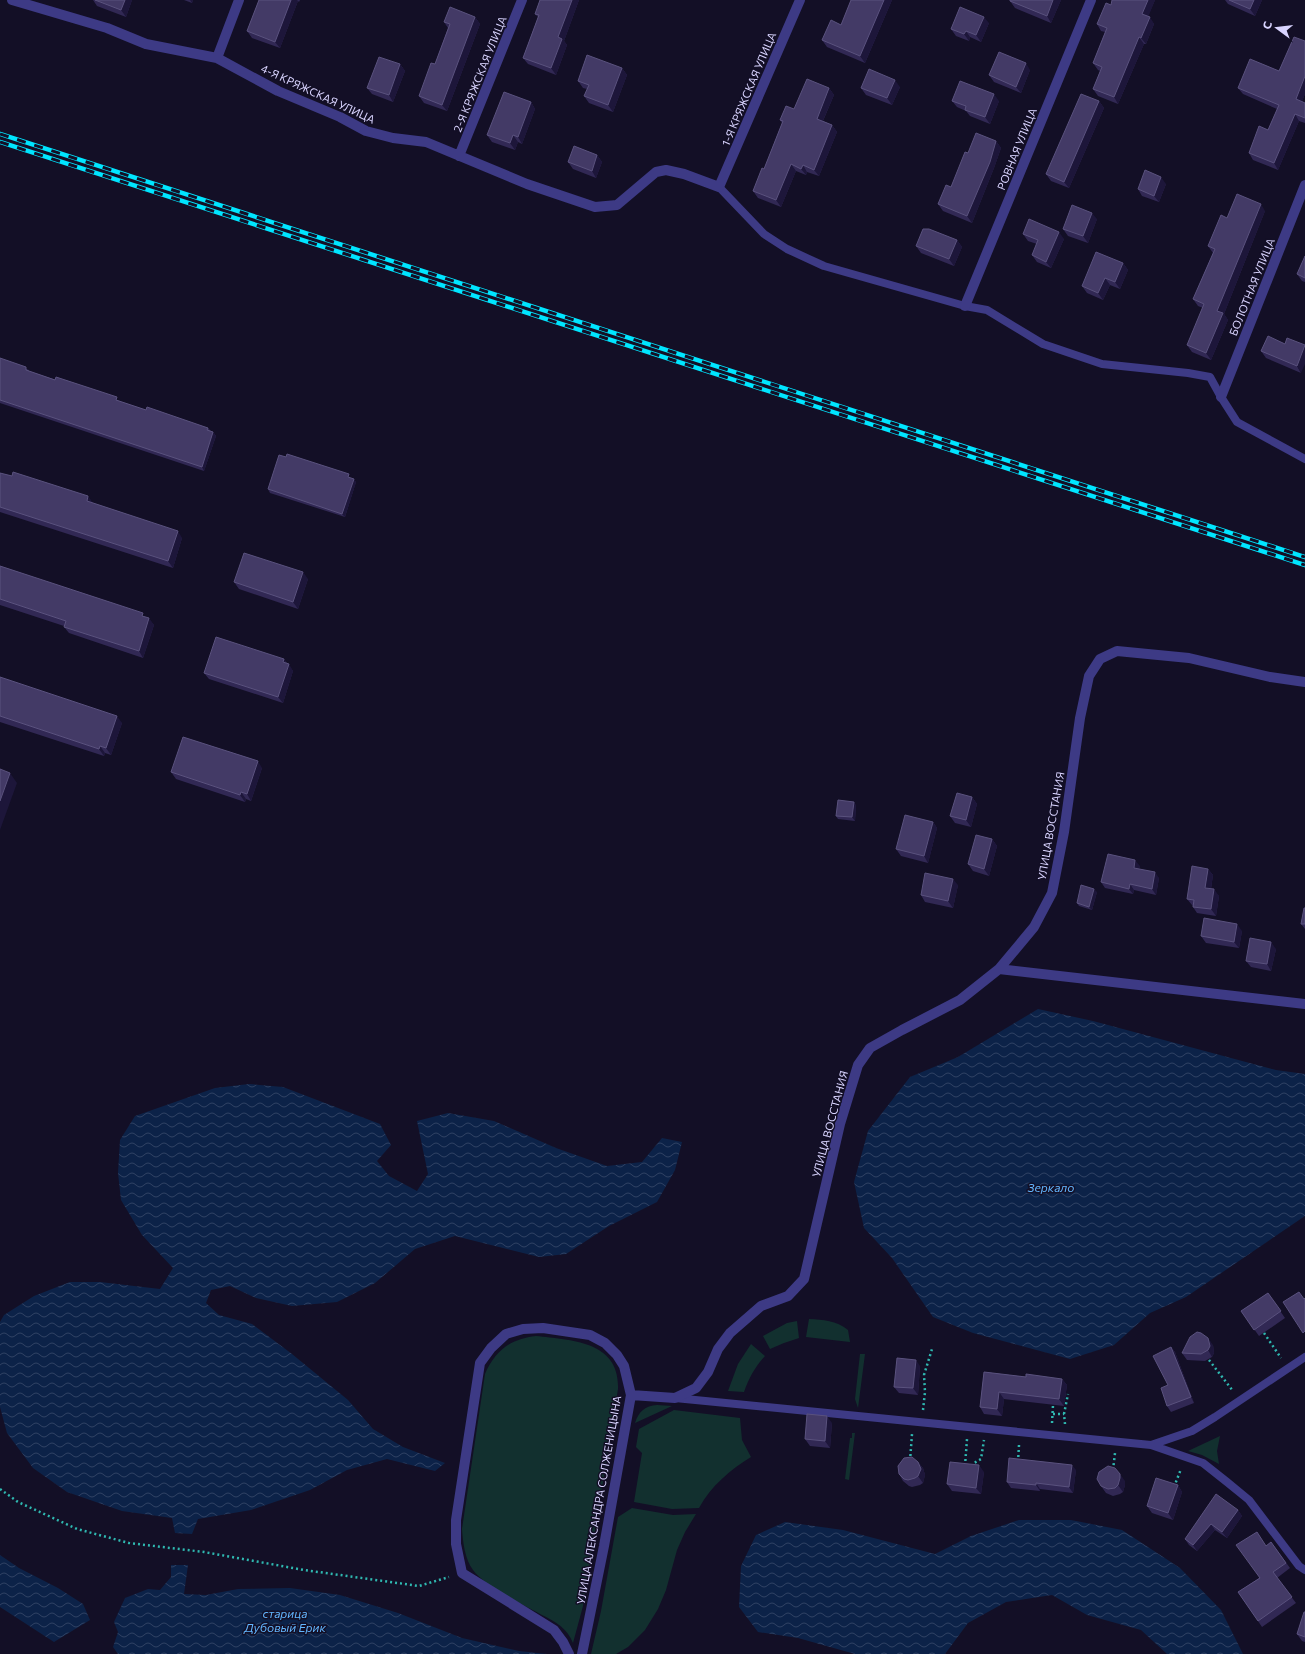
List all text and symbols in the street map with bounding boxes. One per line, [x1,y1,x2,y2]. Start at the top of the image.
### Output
north arrow [1257,8,1297,48]
street label: 2-Я КРЯЖСКАЯ УЛИЦА [450,14,509,134]
text: С [1260,20,1274,31]
street label: 1-Я КРЯЖСКАЯ УЛИЦА [719,30,779,148]
street label: 4-Я КРЯЖСКАЯ УЛИЦА [259,61,378,126]
street label: РОВНАЯ УЛИЦА [994,106,1039,192]
street label: БОЛОТНАЯ УЛИЦА [1226,236,1277,337]
street label: УЛИЦА ВОССТАНИЯ [1035,771,1066,881]
street label: УЛИЦА ВОССТАНИЯ [809,1069,850,1179]
water label: Зеркало [1028,1180,1074,1194]
street label: УЛИЦА АЛЕКСАНДРА СОЛЖЕНИЦЫНА [574,1394,623,1605]
water label: старица Дубовый Ерик [243,1606,326,1634]

